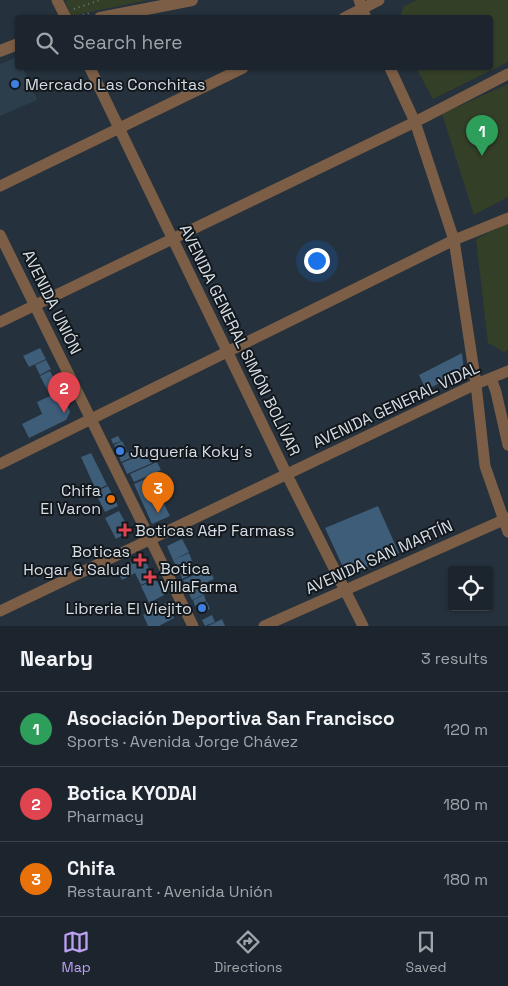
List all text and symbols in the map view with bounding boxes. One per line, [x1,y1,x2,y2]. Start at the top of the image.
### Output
search box [15,15,493,70]
icon: search [33,29,61,57]
text: Search here [73,30,183,55]
place label: Mercado Las Conchitas [25,74,205,95]
marker: Mercado Las Conchitas [9,78,21,90]
pin: 1 [466,115,498,156]
street label: AVENIDA GENERAL SIMÓN BOLÍVAR [175,221,305,459]
street label: AVENIDA UNIÓN [18,246,86,358]
your location [304,248,330,274]
street label: AVENIDA GENERAL VIDAL [309,357,483,453]
pin: 2 [48,372,80,413]
place label: Juguería Koky´s [130,441,252,462]
marker: Juguería Koky´s [114,445,126,457]
pin: 3 [142,472,174,513]
place label: Chifa El Varon [40,480,101,519]
marker: Chifa El Varon [105,493,117,505]
street label: AVENIDA SAN MARTÍN [302,515,456,599]
place label: Boticas A&P Farmass [135,520,294,541]
marker: Boticas A&P Farmass [119,524,131,536]
place label: Boticas Hogar & Salud [23,541,130,580]
marker: Boticas Hogar & Salud [134,554,146,566]
place label: Botica VillaFarma [160,558,238,597]
map controls [448,566,493,611]
button: locate [448,566,493,611]
marker: Botica VillaFarma [144,571,156,583]
place label: Libreria El Viejito [66,598,192,619]
marker: Libreria El Viejito [196,602,208,614]
text: Nearby [20,645,93,672]
text: 3 results [421,648,488,669]
text: Asociación Deportiva San Francisco [67,706,395,731]
text: 1 [32,719,40,740]
text: 120 m [444,719,488,740]
text: Sports · Avenida Jorge Chávez [67,731,298,752]
text: Botica KYODAI [67,781,197,806]
text: 2 [31,794,41,815]
text: 180 m [443,794,488,815]
text: Pharmacy [67,806,144,827]
text: Chifa [67,856,115,881]
text: 3 [31,869,41,890]
text: 180 m [443,869,488,890]
text: Restaurant · Avenida Unión [67,881,273,902]
tab: Map [62,928,91,976]
tab: Directions [214,928,282,976]
tab: Saved [406,928,446,976]

